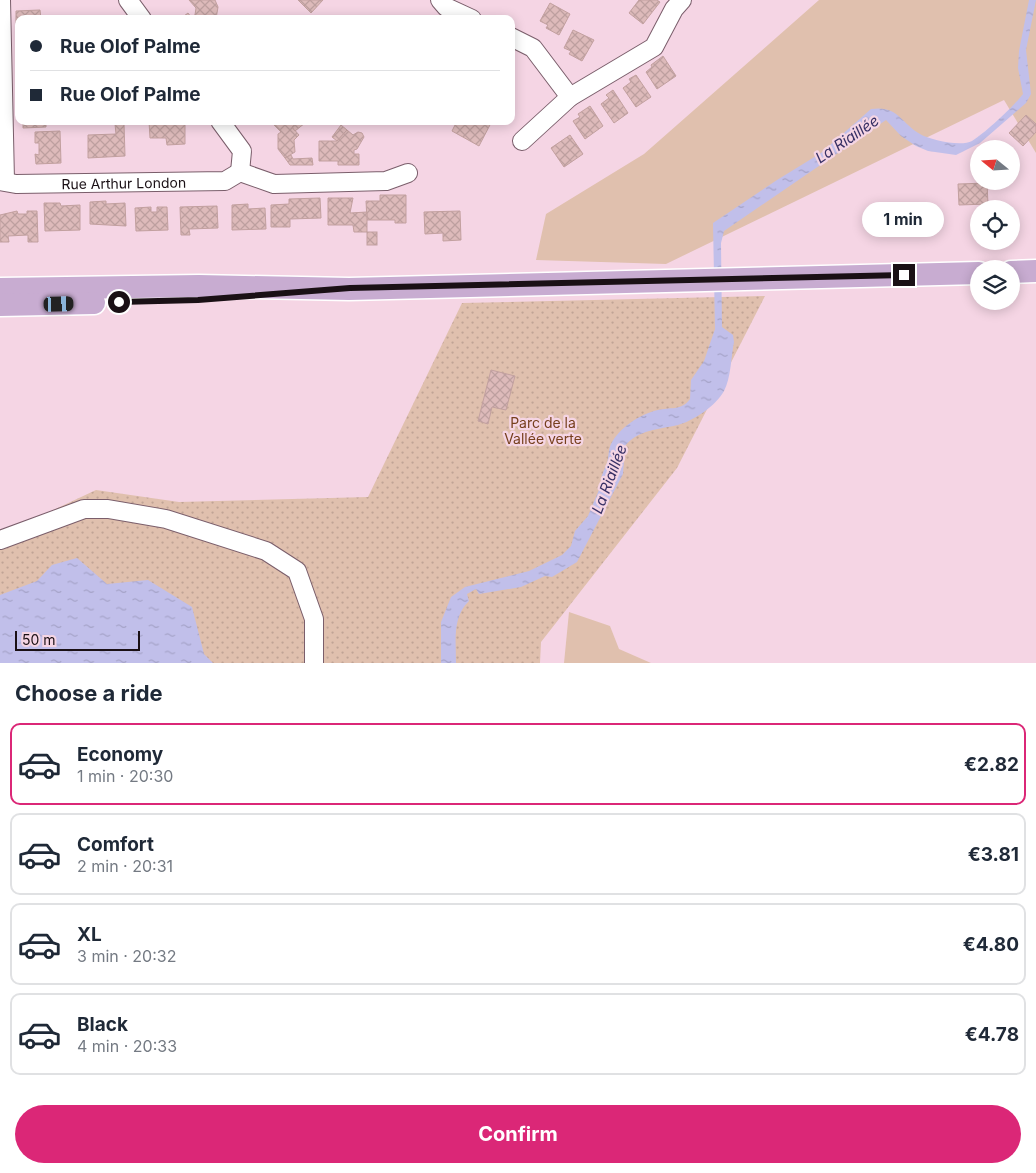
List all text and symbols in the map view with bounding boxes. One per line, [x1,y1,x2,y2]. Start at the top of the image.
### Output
text: Rue Olof Palme [60,35,201,58]
text: Rue Olof Palme [60,83,201,106]
water label: La Riaillée [812,111,882,167]
north arrow [970,140,1020,190]
map controls [970,140,1020,310]
street label: Rue Arthur London [61,173,186,192]
button: locate [970,200,1020,250]
callout: 1 min [863,202,945,238]
text: 1 min [883,209,923,229]
button: layers [970,260,1020,310]
route end [893,264,915,286]
route start [108,291,130,313]
car [43,296,74,312]
park label: Parc de la Vallée verte [504,414,582,447]
water label: La Riaillée [587,442,631,516]
scale bar [15,628,140,651]
text: 50 m [22,631,56,648]
text: Choose a ride [15,680,163,706]
icon: car [17,742,62,787]
text: Economy [77,743,163,766]
text: €2.82 [964,753,1019,776]
text: 1 min · 20:30 [77,766,173,786]
icon: car [17,832,62,877]
text: Comfort [77,833,154,856]
text: €3.81 [968,843,1019,866]
text: 2 min · 20:31 [77,856,173,876]
icon: car [17,922,62,967]
text: XL [77,923,102,946]
text: €4.80 [963,933,1019,956]
text: 3 min · 20:32 [77,946,176,966]
icon: car [17,1012,62,1057]
text: Black [77,1013,128,1036]
text: €4.78 [965,1023,1019,1046]
text: 4 min · 20:33 [77,1036,177,1056]
button: Confirm [15,1105,1021,1163]

